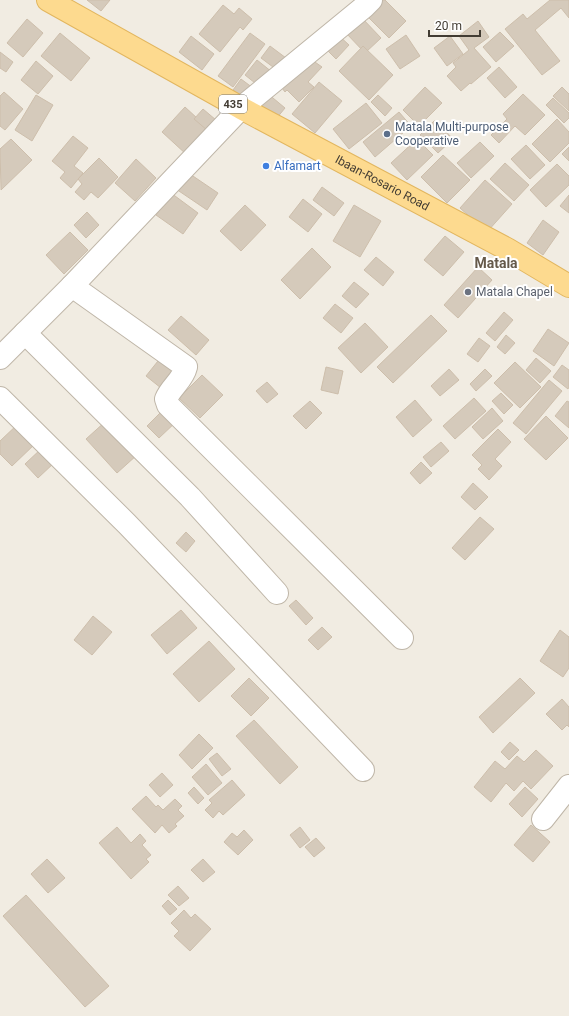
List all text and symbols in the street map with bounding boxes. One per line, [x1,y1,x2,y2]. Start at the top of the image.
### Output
scale bar [429,12,480,38]
text: 20 m [435,19,462,33]
road number: 435 [219,95,247,113]
place label: Matala Multi-purpose Cooperative [395,120,509,148]
marker: Matala Multi-purpose Cooperative [382,129,392,139]
street label: Ibaan-Rosario Road [333,152,432,213]
place label: Alfamart [274,159,321,173]
marker: Alfamart [261,161,271,171]
district label: Matala [474,255,518,271]
place label: Matala Chapel [476,285,553,299]
marker: Matala Chapel [463,287,473,297]

